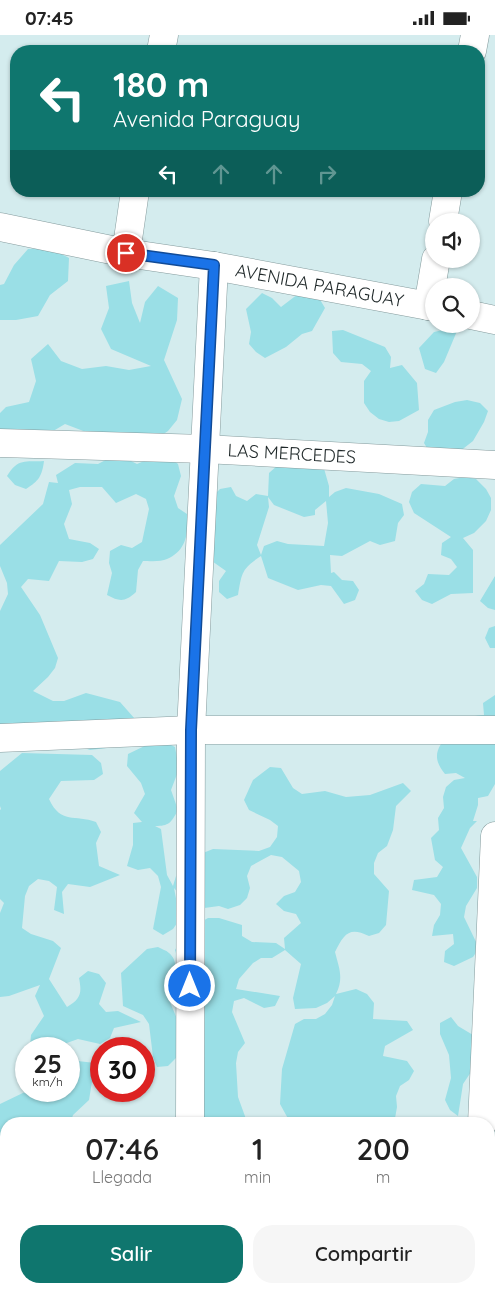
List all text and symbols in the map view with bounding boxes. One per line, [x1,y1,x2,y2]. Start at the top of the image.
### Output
text: 07:45 [25,6,74,30]
text: 180 m [113,62,209,106]
icon: left [30,65,95,130]
text: Avenida Paraguay [113,105,300,133]
icon: left [154,160,182,188]
icon: ahead [207,160,235,188]
icon: ahead [260,160,288,188]
icon: right [313,160,341,188]
map controls [425,213,480,333]
button: sound [425,213,480,268]
pin [105,232,147,274]
icon: arrive [112,239,140,267]
street label: AVENIDA PARAGUAY [234,258,406,312]
button: search [425,278,480,333]
street label: LAS MERCEDES [227,438,357,468]
position arrow [163,959,215,1011]
speed limit sign: 30 [90,1037,155,1102]
text: 25 [33,1048,62,1079]
text: km/h [32,1074,63,1089]
text: 07:46 [85,1130,159,1168]
text: 1 [252,1130,263,1168]
text: 200 [356,1130,410,1168]
text: Llegada [92,1167,152,1187]
text: min [244,1167,271,1187]
text: m [376,1167,390,1187]
button: Salir [20,1225,243,1283]
button: Compartir [253,1225,475,1283]

